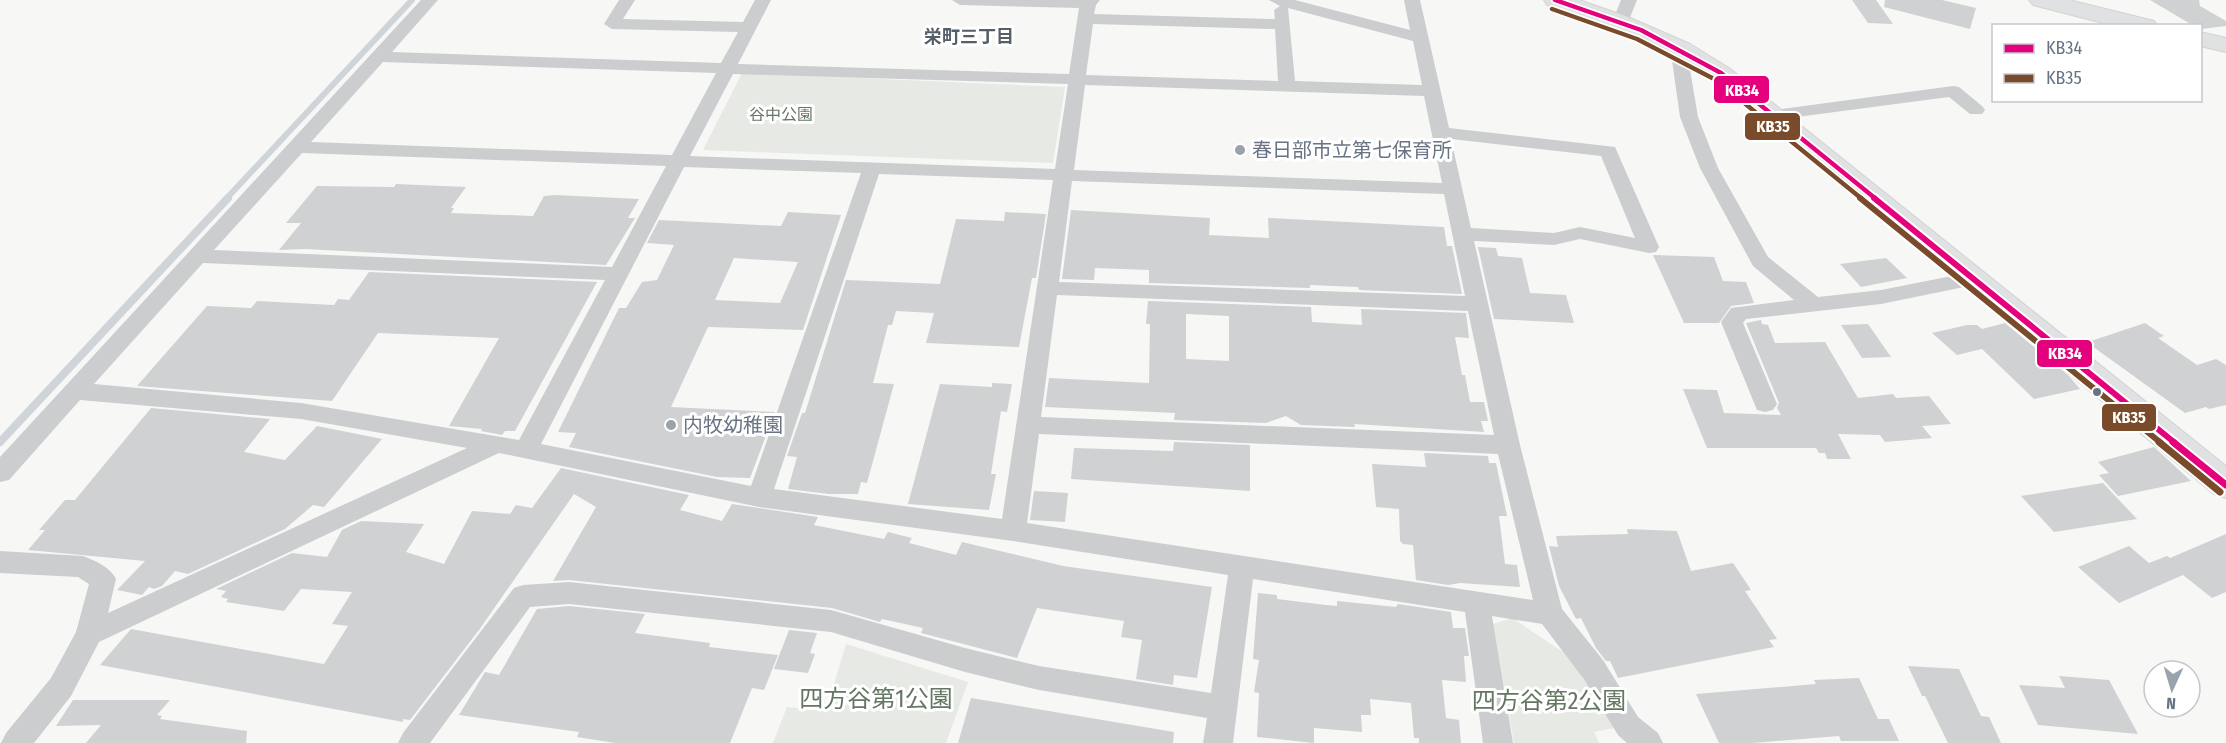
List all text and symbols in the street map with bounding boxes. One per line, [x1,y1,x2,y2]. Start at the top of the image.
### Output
legend [1992,24,2202,102]
district label: 栄町三丁目 [924,26,1014,48]
text: KB34 [2046,37,2082,59]
text: KB35 [2046,67,2082,89]
line badge: KB34 [1713,75,1770,104]
text: KB34 [1725,81,1759,100]
park label: 谷中公園 [749,105,813,124]
line badge: KB35 [1744,112,1801,141]
text: KB35 [1756,117,1790,136]
place label: 春日部市立第七保育所 [1252,138,1452,162]
marker: 春日部市立第七保育所 [1233,143,1247,157]
line badge: KB34 [2036,339,2093,368]
text: KB34 [2048,344,2082,363]
unlabelled marker [2091,386,2103,398]
line badge: KB35 [2101,403,2157,432]
text: KB35 [2112,408,2146,427]
place label: 内牧幼稚園 [683,413,783,437]
marker: 内牧幼稚園 [664,418,678,432]
north arrow [2142,659,2202,719]
park label: 四方谷第1公園 [799,685,953,713]
park label: 四方谷第2公園 [1472,687,1626,715]
text: N [2166,694,2176,713]

